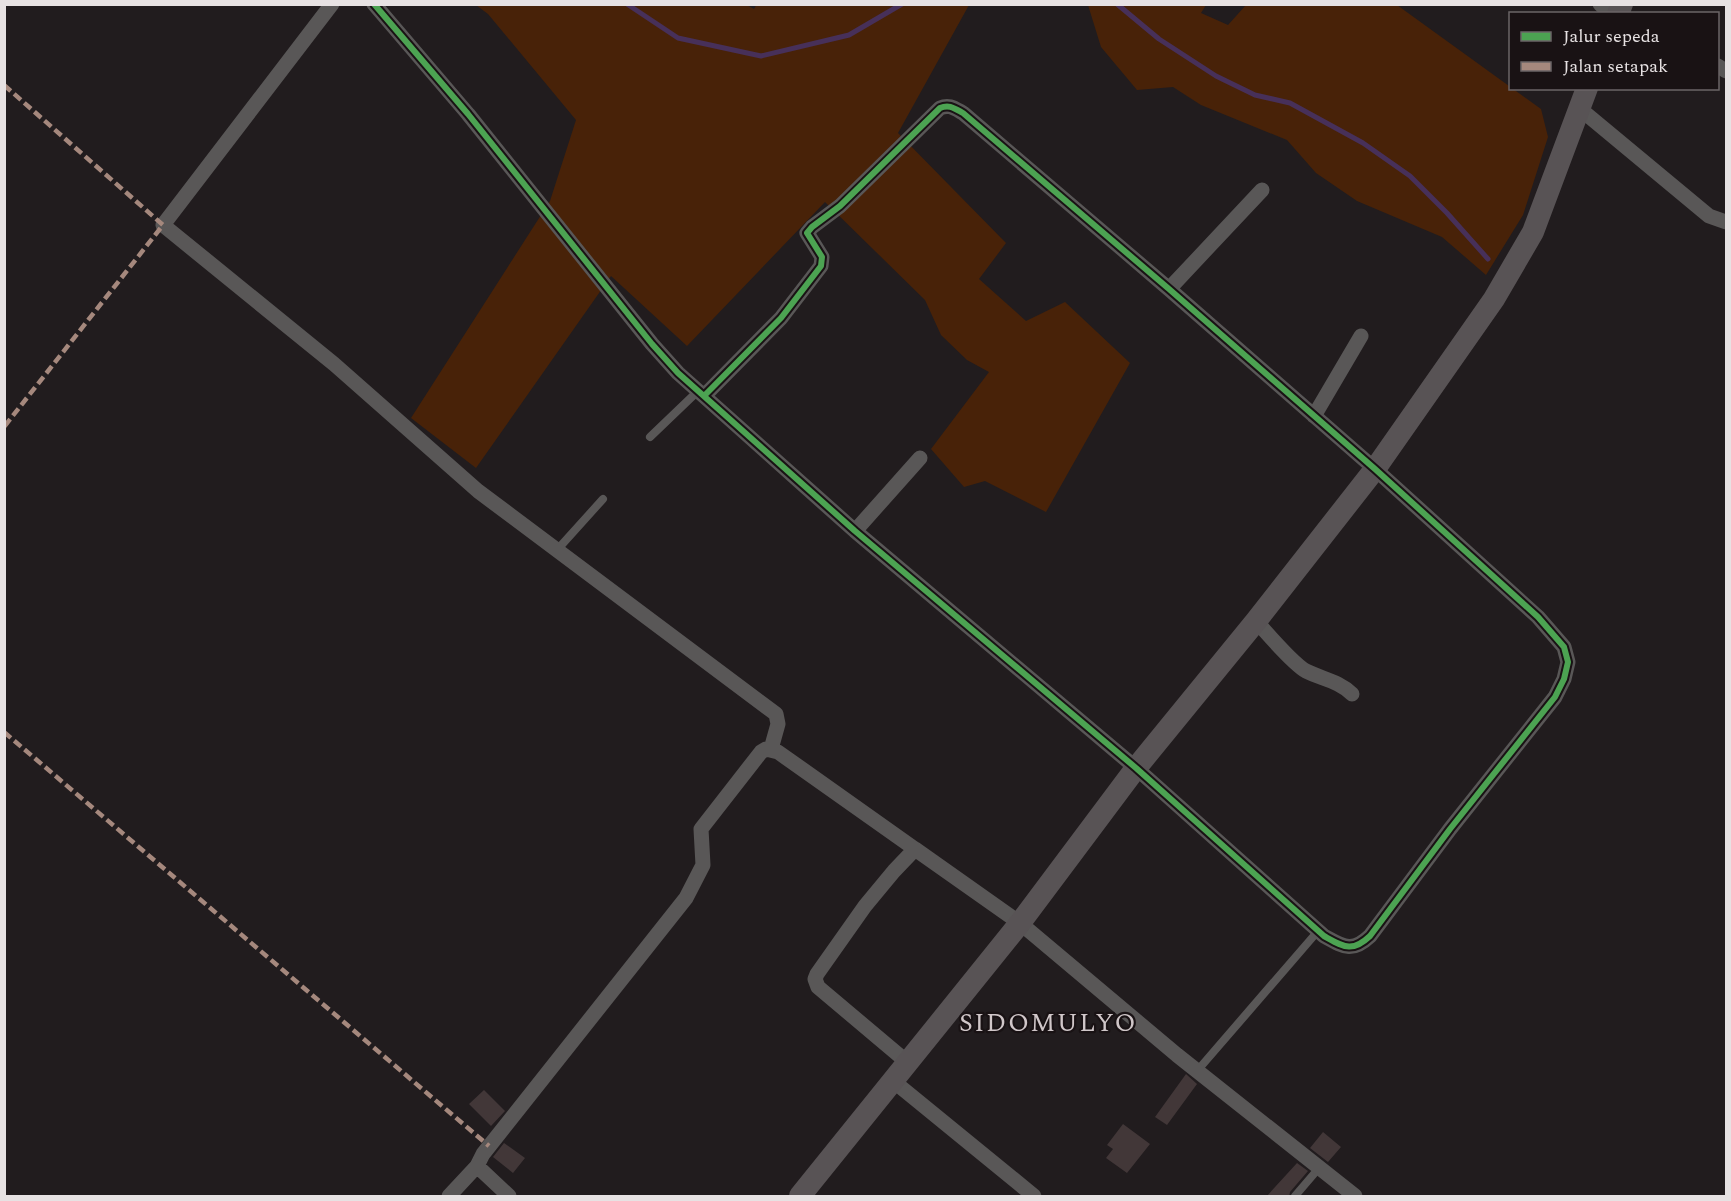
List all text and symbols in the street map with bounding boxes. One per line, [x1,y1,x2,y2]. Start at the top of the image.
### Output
legend [1509,12,1719,90]
text: Jalur sepeda [1563,23,1660,50]
text: Jalan setapak [1563,53,1668,80]
district label: SIDOMULYO [959,1003,1137,1043]

